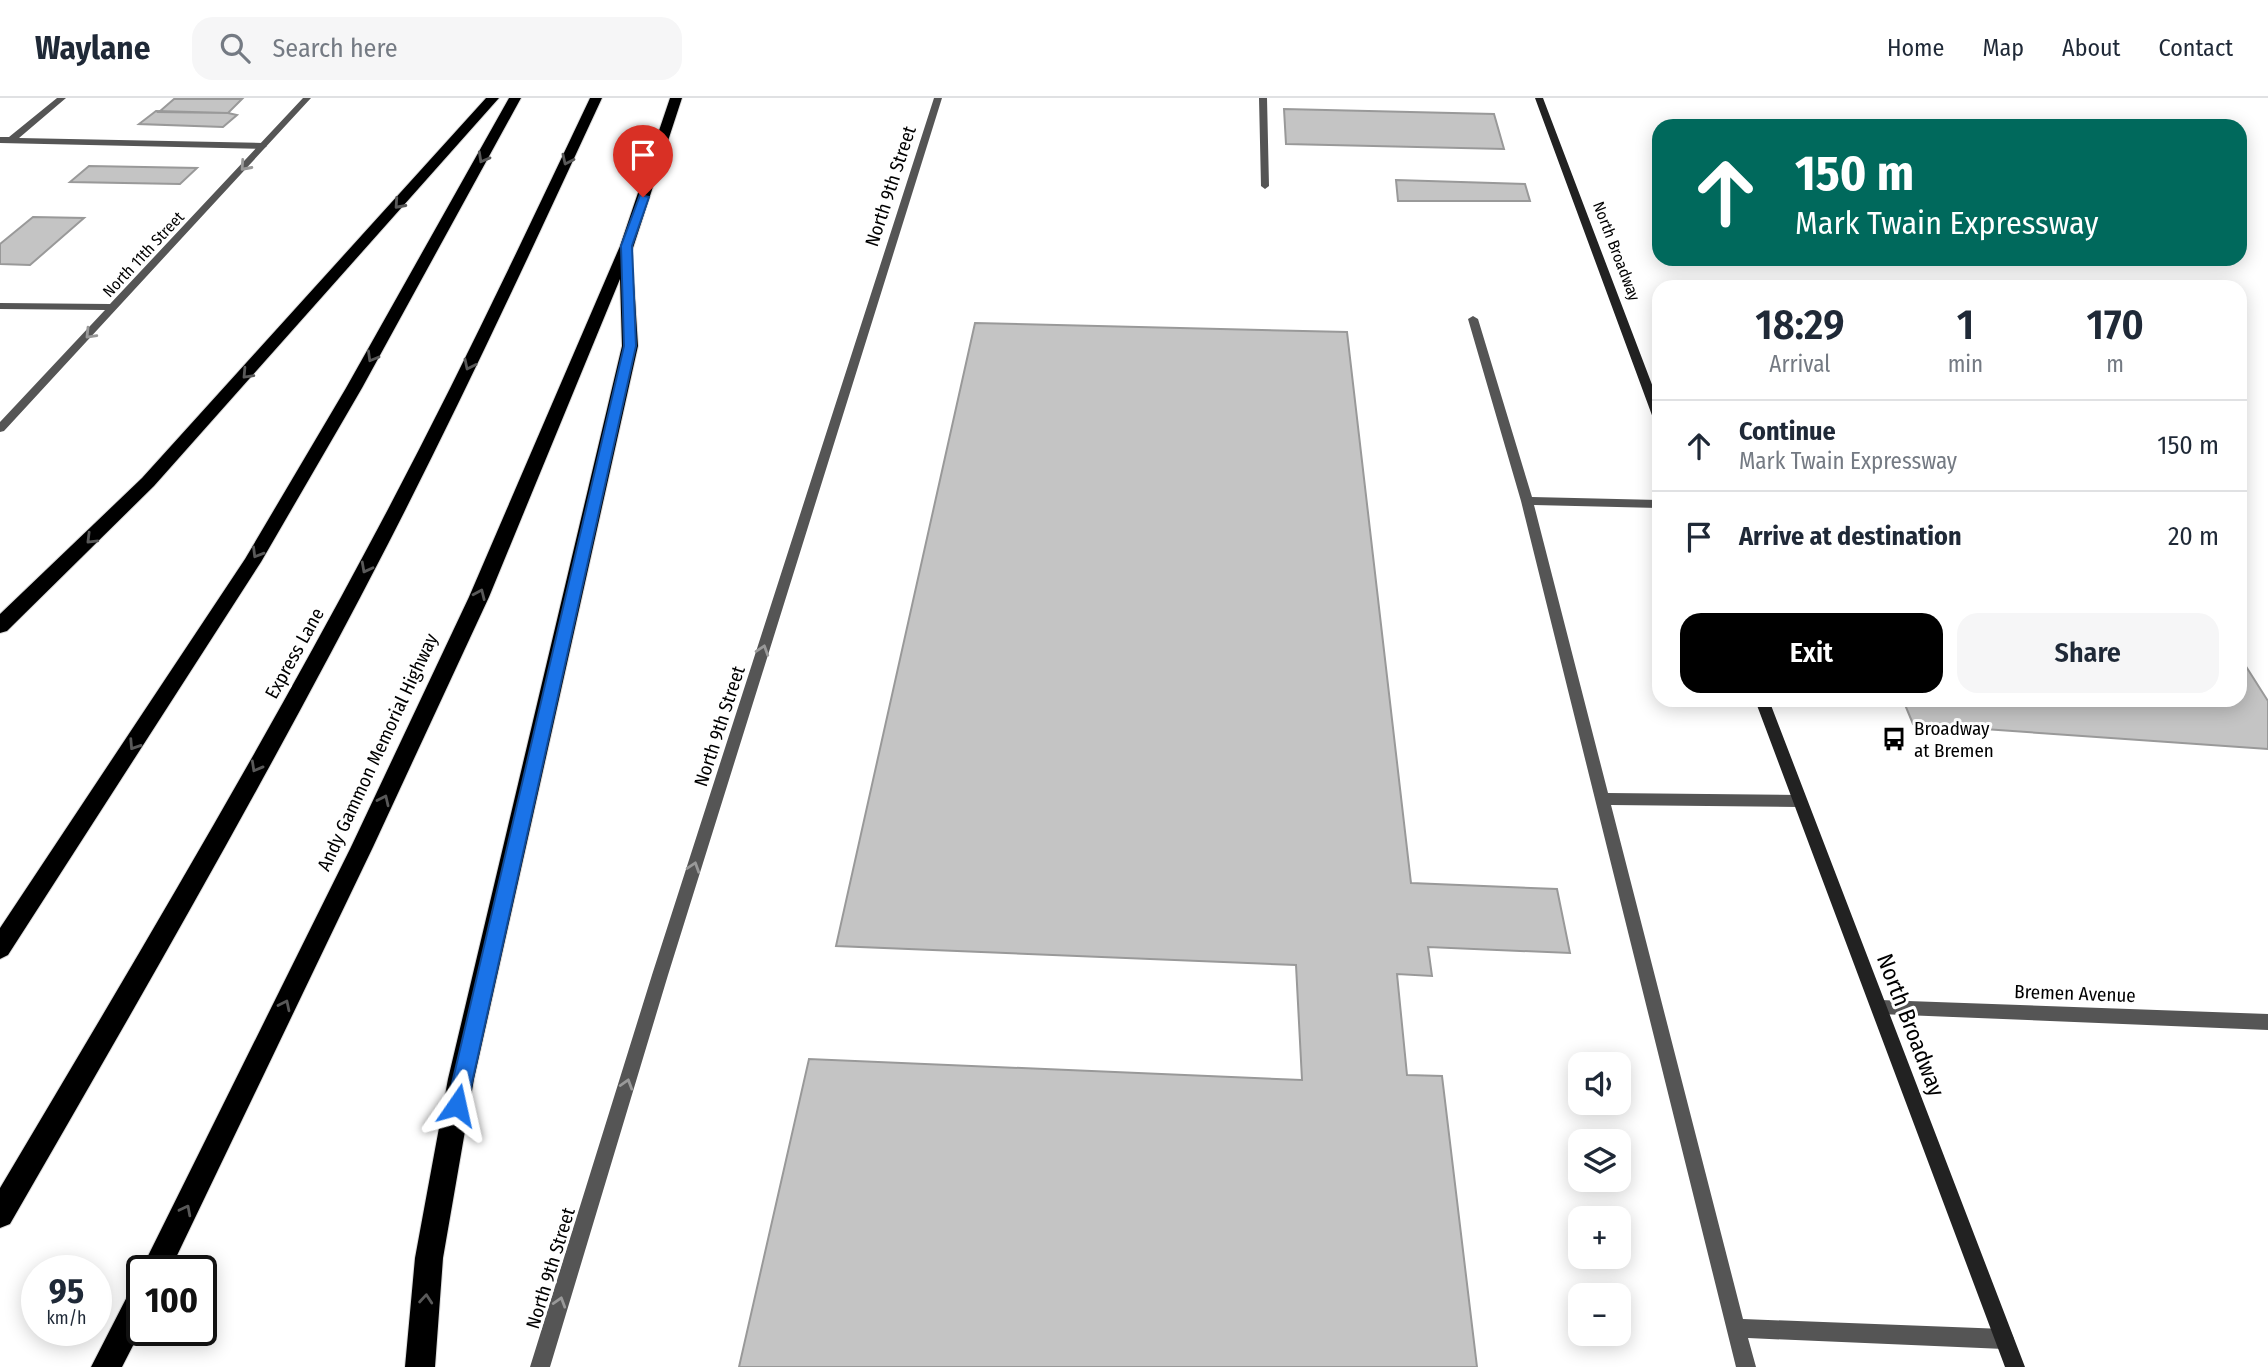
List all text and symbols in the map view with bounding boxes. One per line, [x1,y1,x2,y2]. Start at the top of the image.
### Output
search box [192,17,682,80]
text: Waylane [35,28,150,68]
icon: search [216,29,254,67]
text: Search here [272,33,398,64]
text: Home [1887,34,1944,62]
text: Map [1982,34,2024,62]
text: About [2062,34,2120,62]
text: Contact [2158,34,2233,62]
street label: North 9th Street [860,122,921,249]
pin [613,125,673,197]
icon: arrive [624,136,662,174]
text: 150 m [1795,144,1914,203]
icon: ahead [1680,147,1771,238]
one-way arrow [478,151,491,163]
one-way arrow [561,153,575,165]
one-way arrow [240,158,253,171]
one-way arrow [395,196,407,209]
street label: North Broadway [1589,199,1644,304]
text: Mark Twain Expressway [1795,204,2099,242]
street label: North 11th Street [99,207,188,301]
text: 18:29 [1755,300,1844,350]
text: 1 [1957,300,1974,350]
text: 170 [2086,300,2144,350]
one-way arrow [86,326,99,339]
one-way arrow [367,349,380,362]
text: Arrival [1769,350,1830,378]
text: min [1948,350,1983,378]
text: m [2106,350,2124,378]
one-way arrow [463,358,477,370]
one-way arrow [243,366,255,379]
text: Continue [1739,416,1836,447]
icon: ahead [1680,427,1718,465]
text: 150 m [2157,430,2219,461]
text: Mark Twain Expressway [1739,447,1957,475]
icon: arrive [1680,518,1718,556]
text: Arrive at destination [1739,521,1962,552]
text: 20 m [2168,521,2219,552]
one-way arrow [86,531,99,544]
one-way arrow [252,545,265,558]
one-way arrow [361,561,374,573]
one-way arrow [472,588,486,601]
street label: Express Lane [260,604,329,703]
button: Exit [1680,613,1943,693]
button: Share [1957,613,2219,693]
street label: Andy Gammon Memorial Highway [312,629,443,875]
one-way arrow [755,644,770,656]
street label: North 9th Street [689,662,750,789]
place label: Broadway at Bremen [1914,717,1994,762]
bus stop icon: Broadway at Bremen [1880,725,1908,753]
one-way arrow [130,737,143,750]
one-way arrow [251,760,264,773]
one-way arrow [376,795,390,807]
one-way arrow [686,861,701,873]
street label: North Broadway [1871,950,1951,1101]
street label: Bremen Avenue [2014,980,2136,1007]
one-way arrow [277,1000,291,1012]
map controls [1568,1052,1631,1346]
button: sound [1568,1052,1631,1115]
position arrow [420,1068,494,1142]
one-way arrow [618,1079,633,1091]
button: layers [1568,1129,1631,1192]
street label: North 9th Street [521,1204,580,1332]
one-way arrow [177,1205,191,1217]
button: + [1568,1206,1631,1269]
speed limit sign: 100 [126,1255,217,1346]
text: 95 [49,1270,84,1312]
button: − [1568,1283,1631,1346]
one-way arrow [418,1293,433,1305]
one-way arrow [552,1296,567,1308]
text: km/h [46,1307,87,1329]

